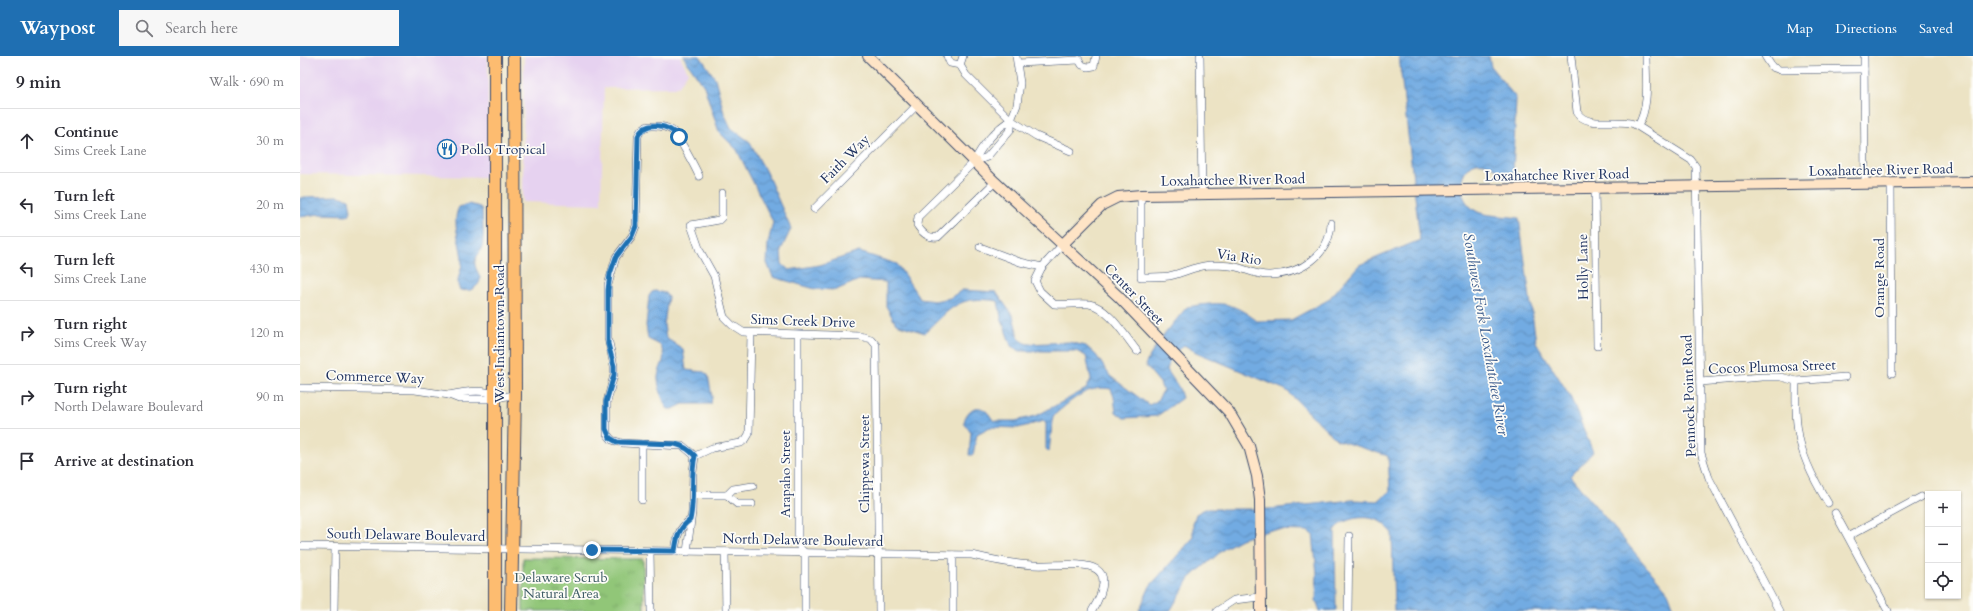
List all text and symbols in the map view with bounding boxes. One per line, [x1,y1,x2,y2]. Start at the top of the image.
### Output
search box [119,10,399,46]
text: Waypost [20,15,95,41]
icon: search [133,17,155,39]
text: Search here [165,18,238,38]
text: Map [1787,19,1813,38]
text: Directions [1835,19,1897,38]
text: Saved [1919,19,1953,38]
text: 9 min [16,71,61,94]
text: Walk · 690 m [209,73,284,91]
text: Continue [54,122,119,142]
route start [670,128,688,146]
icon: ahead [16,130,38,152]
street label: Faith Way [816,130,874,188]
text: 30 m [256,132,284,150]
restaurant icon: Pollo Tropical [436,138,458,160]
place label: Pollo Tropical [461,140,546,159]
text: Sims Creek Lane [54,142,147,160]
street label: Loxahatchee River Road [1809,159,1954,181]
street label: Loxahatchee River Road [1485,164,1630,186]
street label: Loxahatchee River Road [1161,169,1306,191]
text: Turn left [54,186,115,206]
icon: left [16,194,38,216]
text: 20 m [256,196,284,214]
text: Sims Creek Lane [54,206,147,224]
water label: Southwest Fork Loxahatchee River [1458,231,1514,438]
street label: Holly Lane [1573,234,1593,300]
street label: Orange Road [1870,237,1889,318]
street label: Via Rio [1215,244,1263,270]
text: Turn left [54,250,115,270]
icon: left [16,258,38,280]
street label: Center Street [1100,259,1168,329]
text: 430 m [250,260,284,278]
street label: West Indiantown Road [490,264,509,404]
text: Sims Creek Lane [54,270,147,288]
street label: Sims Creek Drive [750,310,856,332]
text: Turn right [54,314,127,334]
icon: right [16,322,38,344]
text: 120 m [250,324,284,342]
text: Sims Creek Way [54,334,147,352]
street label: Pennock Point Road [1677,334,1701,458]
street label: Cocos Plumosa Street [1708,355,1837,379]
street label: Commerce Way [325,366,425,388]
text: Turn right [54,378,127,398]
icon: right [16,386,38,408]
text: 90 m [256,388,284,406]
text: North Delaware Boulevard [54,398,203,416]
street label: Chippewa Street [855,414,874,513]
street label: Arapaho Street [776,430,795,518]
icon: arrive [16,450,38,472]
text: Arrive at destination [54,451,194,471]
map controls [1925,491,1961,599]
button: + [1925,491,1961,527]
street label: South Delaware Boulevard [327,524,486,546]
button: − [1925,527,1961,563]
street label: North Delaware Boulevard [722,529,884,551]
route end [583,541,601,559]
button: locate [1925,563,1961,599]
park label: Delaware Scrub Natural Area [514,568,608,603]

